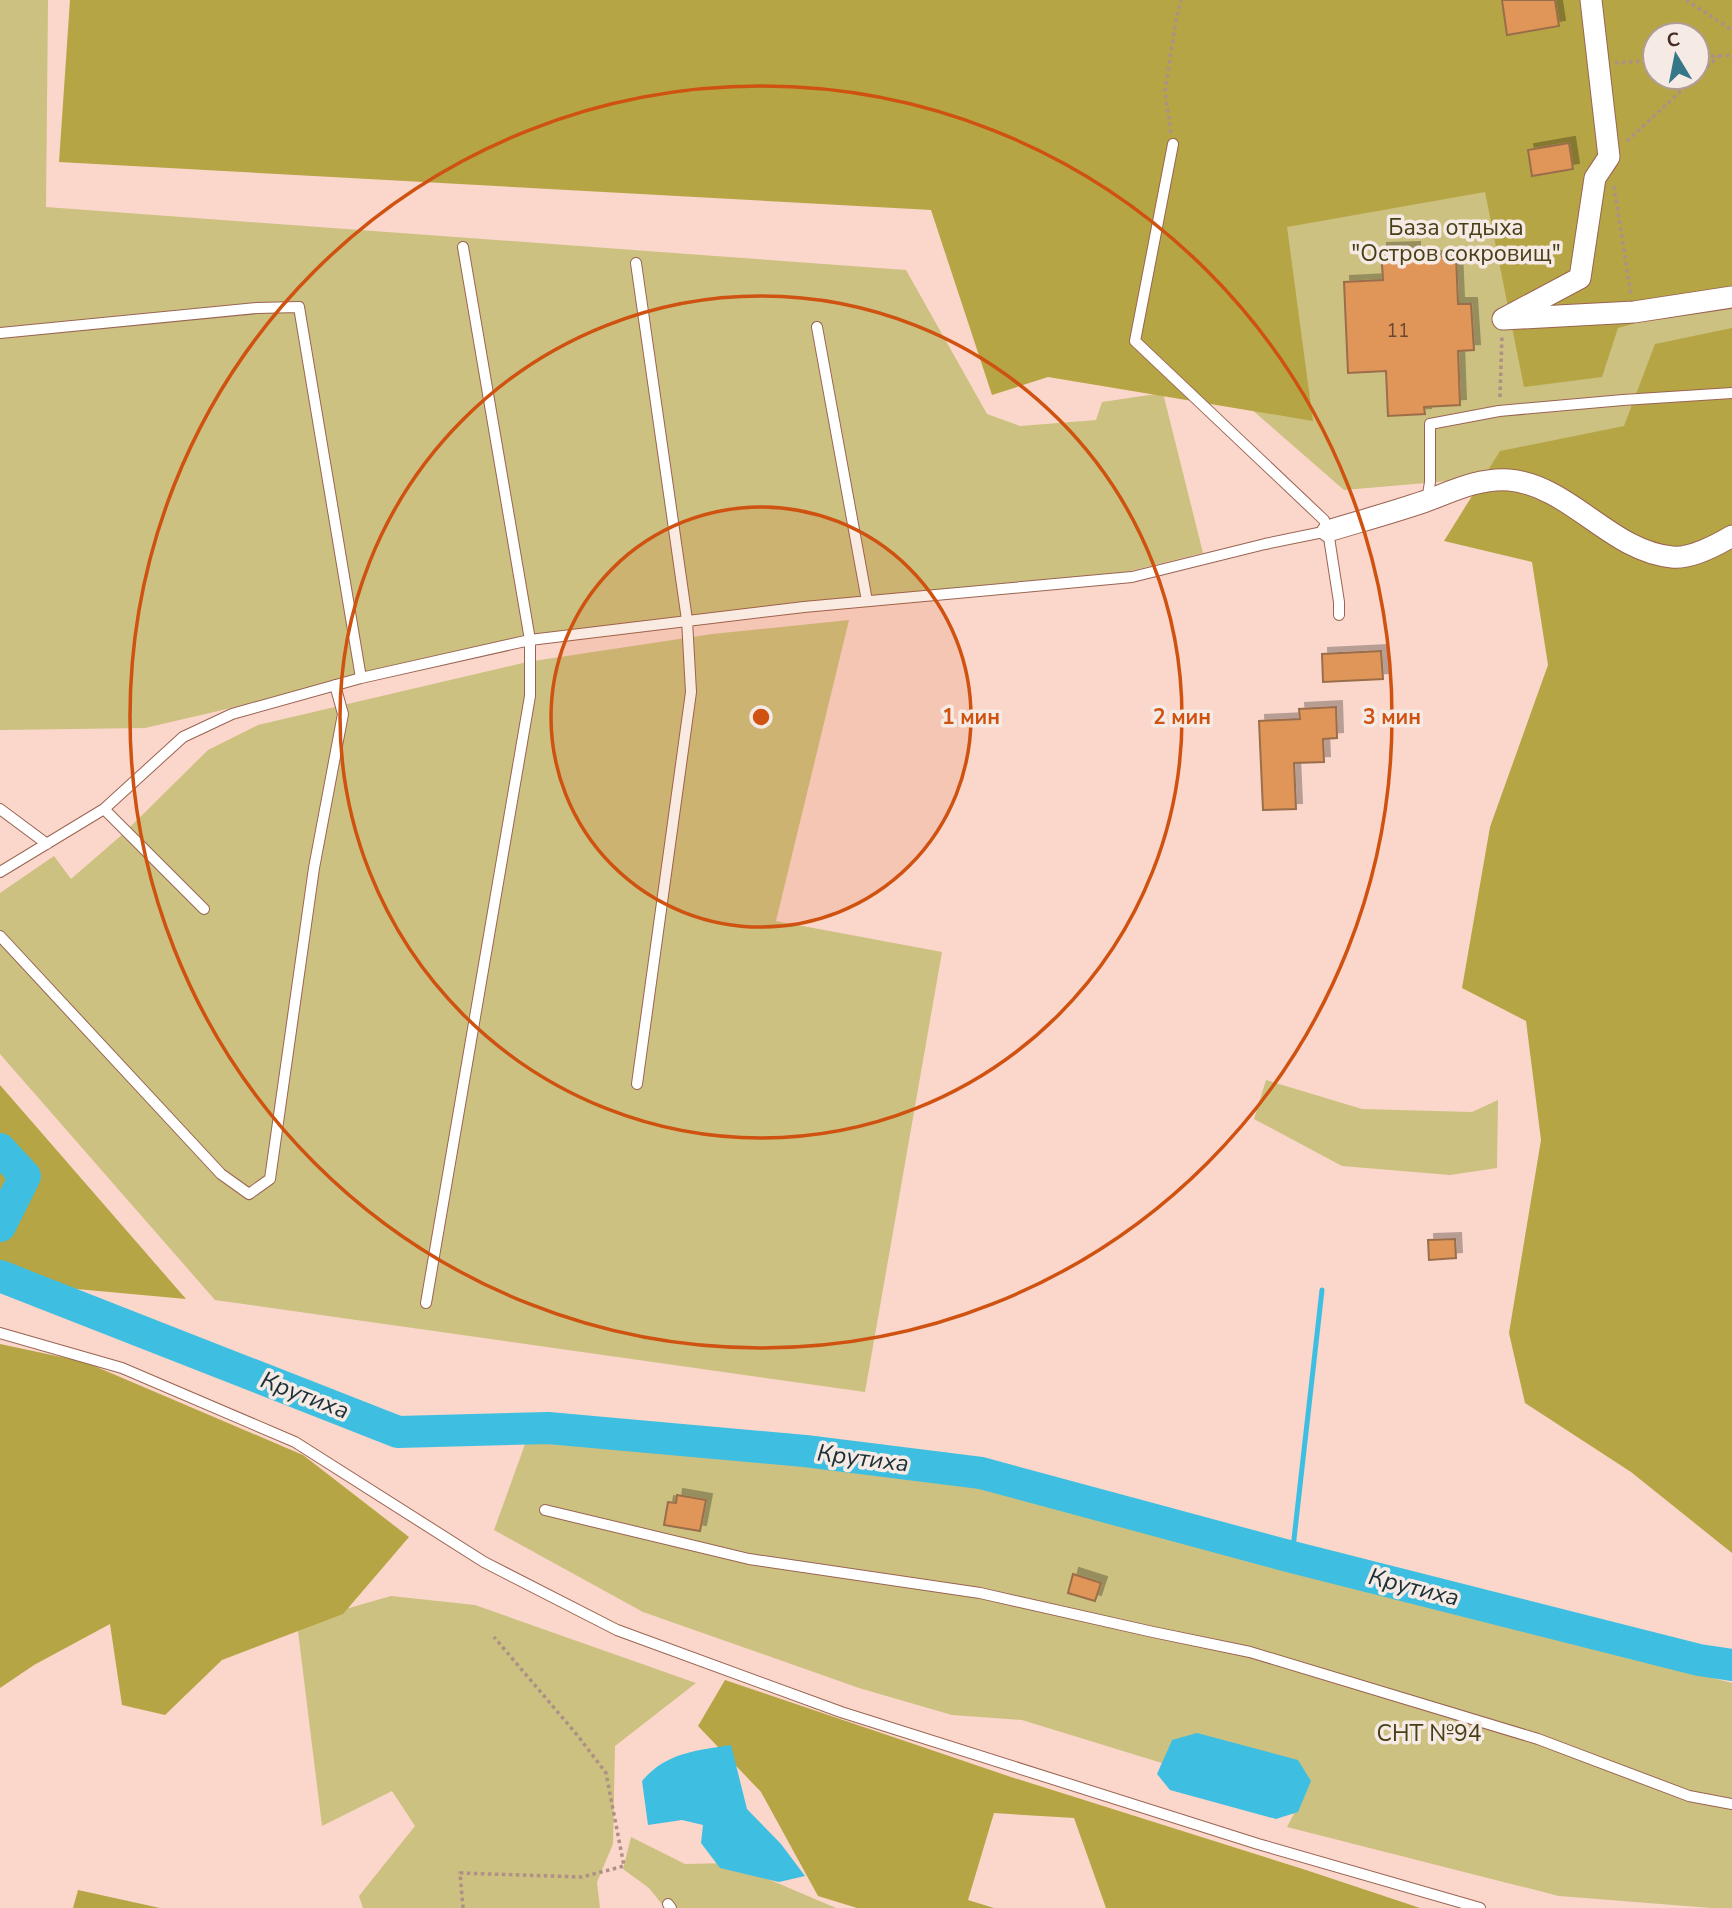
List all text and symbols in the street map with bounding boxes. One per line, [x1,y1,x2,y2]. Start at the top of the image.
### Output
north arrow [1641,21,1711,91]
text: С [1665,26,1682,54]
park label: База отдыха "Остров сокровищ" [1351,212,1561,269]
house number: 11 [1387,318,1409,344]
text: 1 мин [942,703,1000,731]
text: 2 мин [1153,703,1211,731]
text: 3 мин [1363,703,1421,731]
centre of rings [749,705,773,729]
water label: Крутиха [256,1363,354,1427]
water label: Крутиха [815,1436,911,1480]
water label: Крутиха [1365,1560,1463,1614]
park label: СНТ №94 [1376,1718,1482,1749]

